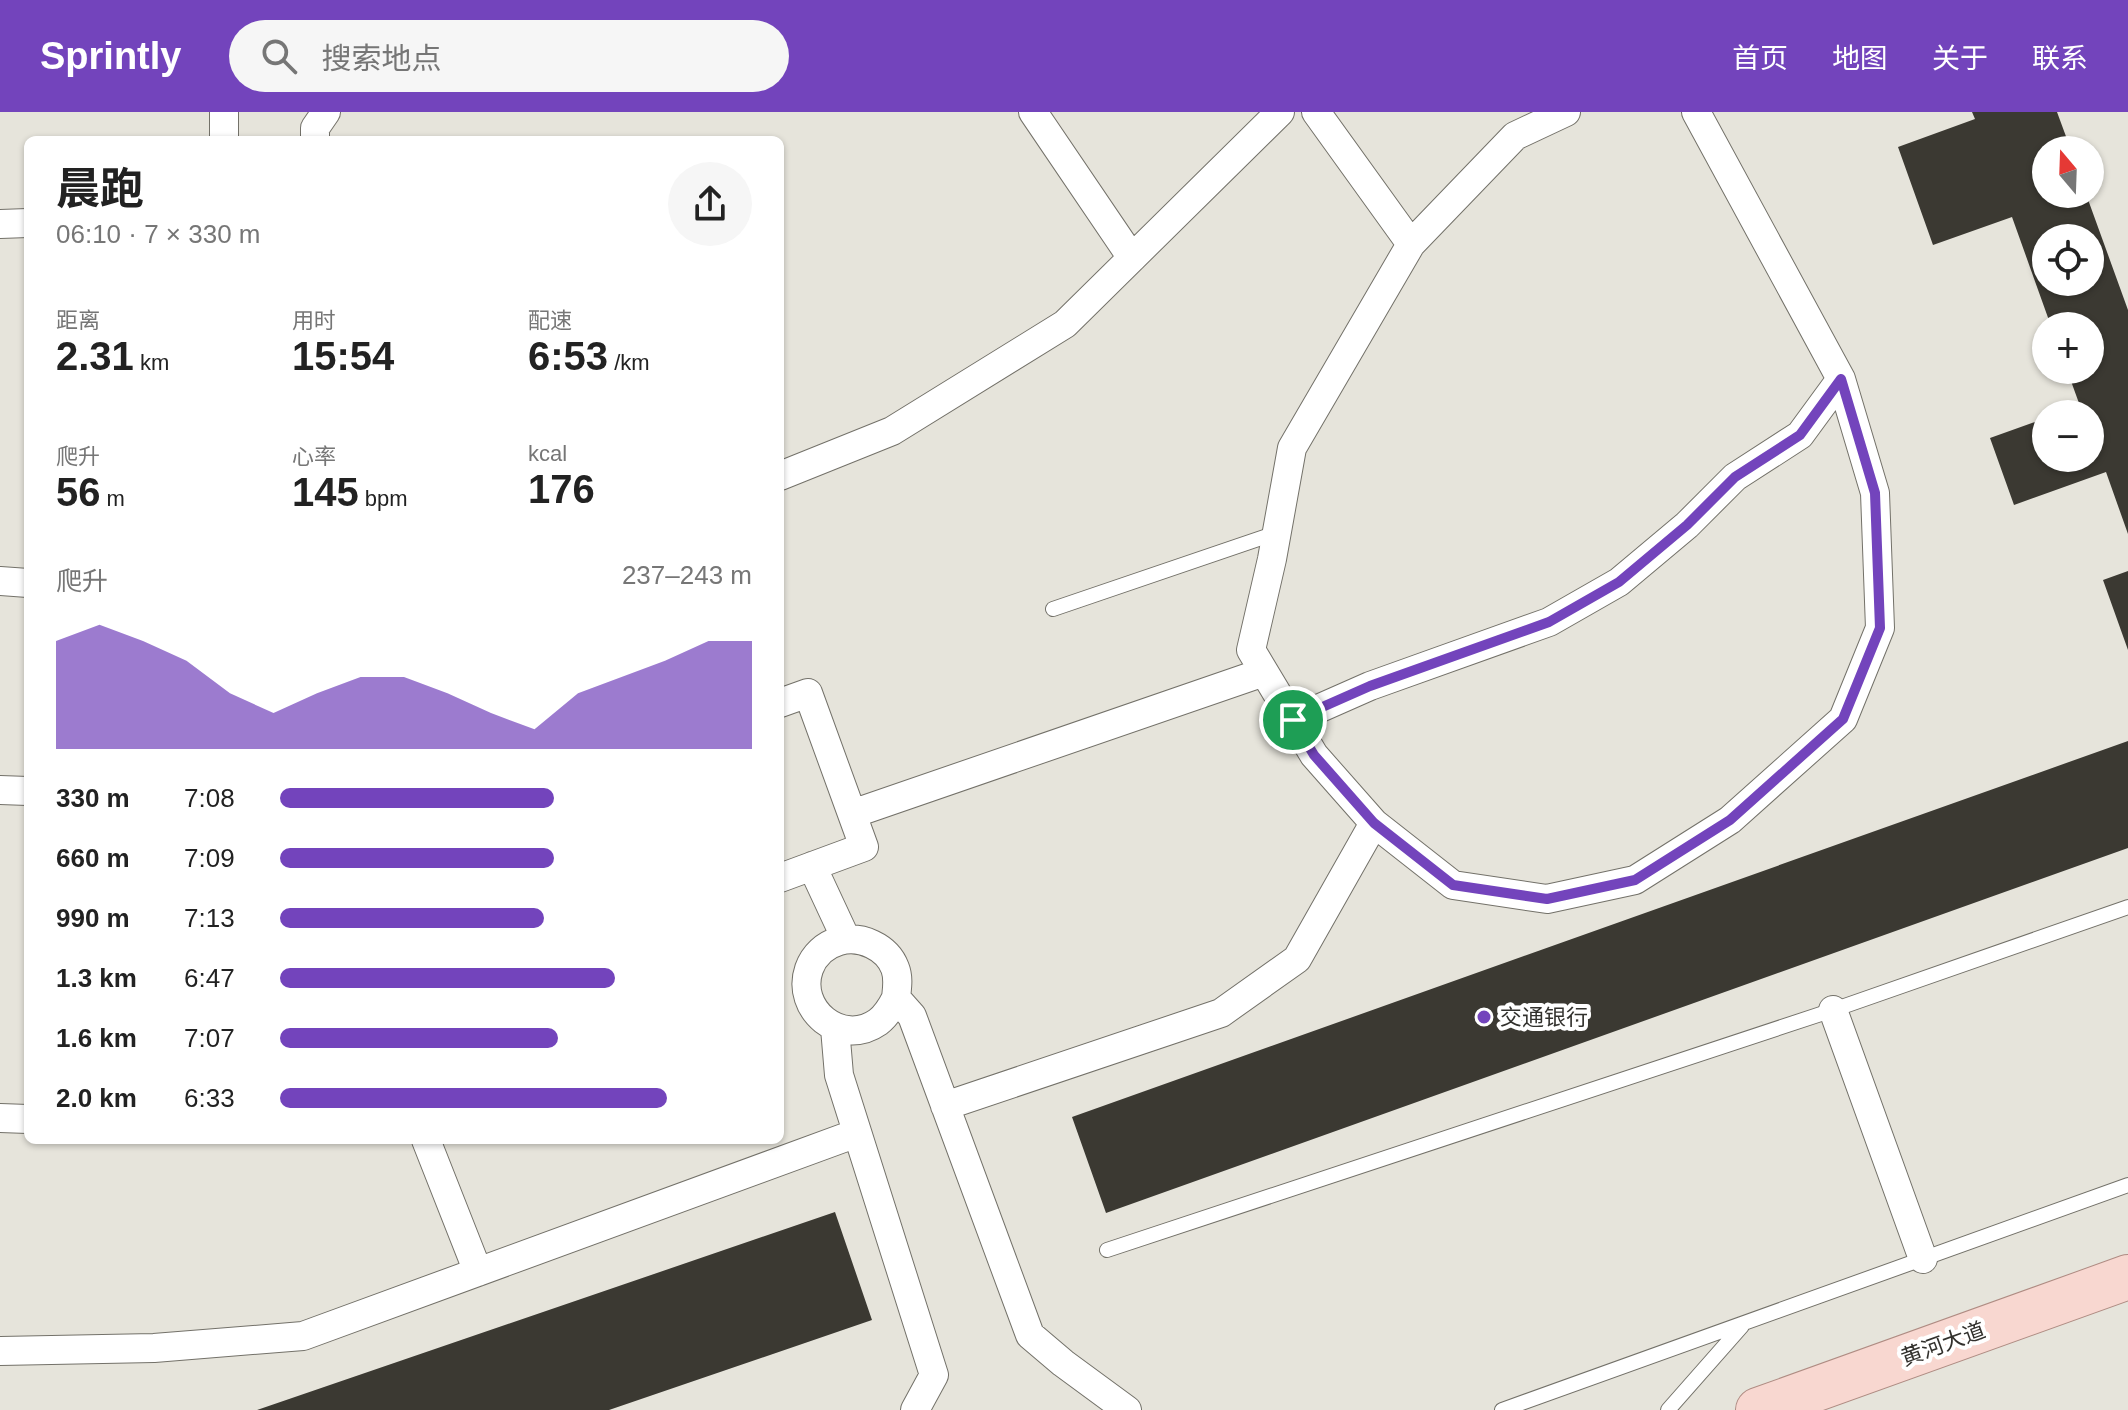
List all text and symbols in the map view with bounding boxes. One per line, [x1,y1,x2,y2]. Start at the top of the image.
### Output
search box [229,20,789,92]
icon: search [257,34,301,78]
text: Sprintly [40,35,181,77]
text: 搜索地点 [321,42,441,75]
text: 首页 [1732,43,1788,74]
text: 地图 [1832,43,1888,74]
text: 关于 [1932,43,1988,74]
text: 联系 [2032,43,2088,74]
north arrow [2032,136,2104,208]
map controls [2032,136,2104,472]
button: share [668,162,752,246]
text: 晨跑 [56,164,144,213]
text: 06:10 · 7 × 330 m [56,219,261,249]
button: locate [2032,224,2104,296]
text: 距离 [56,308,100,333]
text: 用时 [292,308,336,333]
text: 配速 [528,308,572,333]
button: + [2032,312,2104,384]
text: 2.31 [56,334,134,378]
text: 15:54 [292,334,394,378]
text: 6:53 [528,334,608,378]
text: km [134,350,169,375]
text: /km [608,350,650,375]
button: − [2032,400,2104,472]
text: kcal [528,441,567,466]
text: 爬升 [56,444,100,469]
text: 心率 [292,444,336,469]
text: 176 [528,467,595,511]
text: 56 [56,470,101,514]
text: 145 [292,470,359,514]
text: m [101,486,125,511]
text: bpm [359,486,408,511]
text: 237–243 m [622,560,752,590]
text: 爬升 [56,566,108,596]
pin [1259,686,1327,754]
icon: arrive [1271,698,1315,742]
text: 330 m [56,783,130,813]
text: 7:08 [184,783,235,813]
text: 660 m [56,843,130,873]
text: 7:09 [184,843,235,873]
text: 990 m [56,903,130,933]
text: 7:13 [184,903,235,933]
text: 1.3 km [56,963,137,993]
text: 6:47 [184,963,235,993]
place label: 交通银行 [1500,1005,1588,1030]
marker: 交通银行 [1475,1008,1493,1026]
text: 1.6 km [56,1023,137,1053]
text: 7:07 [184,1023,235,1053]
text: 2.0 km [56,1083,137,1113]
text: 6:33 [184,1083,235,1113]
street label: 黄河大道 [1897,1317,1989,1371]

